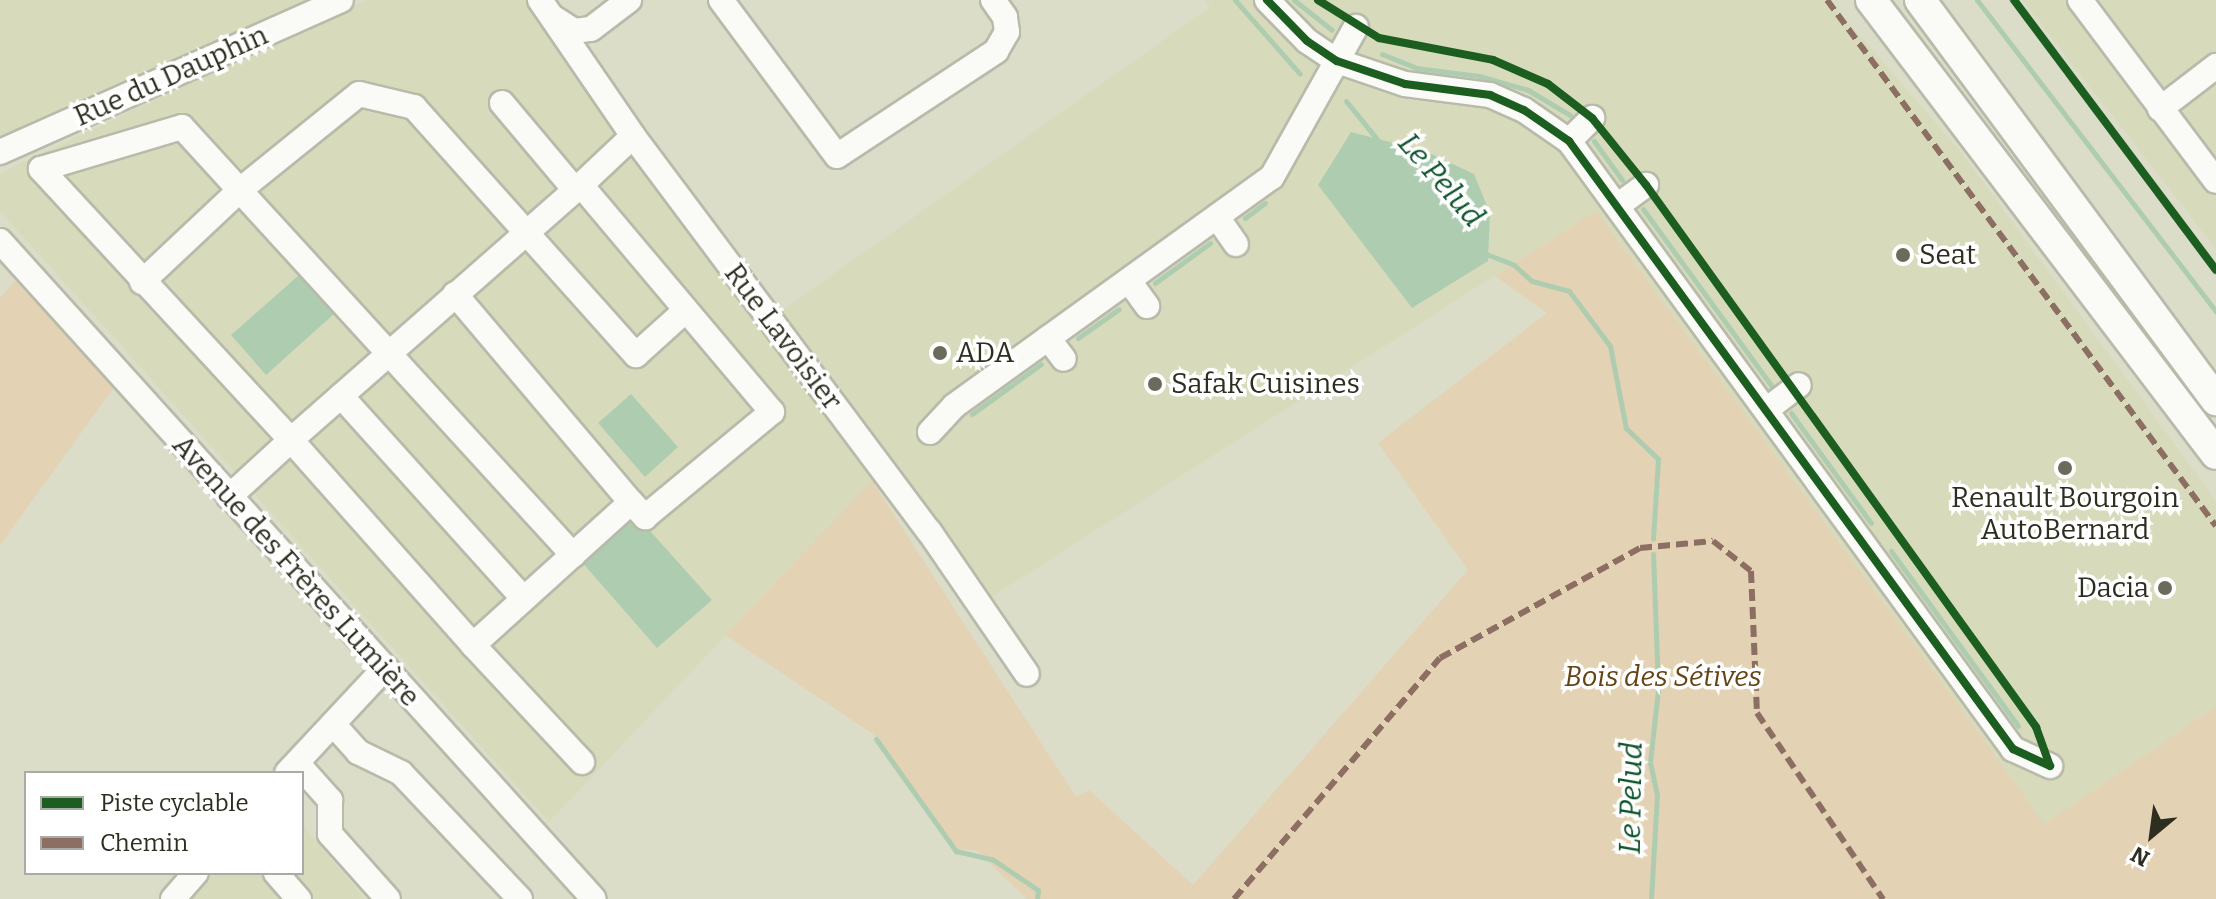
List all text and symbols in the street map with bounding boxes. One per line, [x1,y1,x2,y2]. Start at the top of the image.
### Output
street label: Rue du Dauphin [69,18,273,134]
water label: Le Pelud [1391,126,1491,234]
place label: Seat [1919,238,1976,272]
marker: Seat [1894,246,1912,264]
street label: Rue Lavoisier [717,257,849,417]
place label: ADA [956,336,1014,370]
marker: ADA [931,344,949,362]
place label: Safak Cuisines [1171,367,1360,401]
marker: Safak Cuisines [1146,375,1164,393]
street label: Avenue des Frères Lumière [165,429,427,713]
marker: Renault Bourgoin AutoBernard [2056,459,2074,477]
place label: Renault Bourgoin AutoBernard [1951,481,2179,547]
place label: Dacia [2077,571,2149,605]
marker: Dacia [2156,579,2174,597]
park label: Bois des Sétives [1564,660,1762,694]
water label: Le Pelud [1612,742,1650,854]
legend [24,771,304,875]
text: Piste cyclable [100,789,249,817]
north arrow [2112,795,2192,875]
text: Chemin [100,829,188,857]
text: N [2126,841,2154,872]

